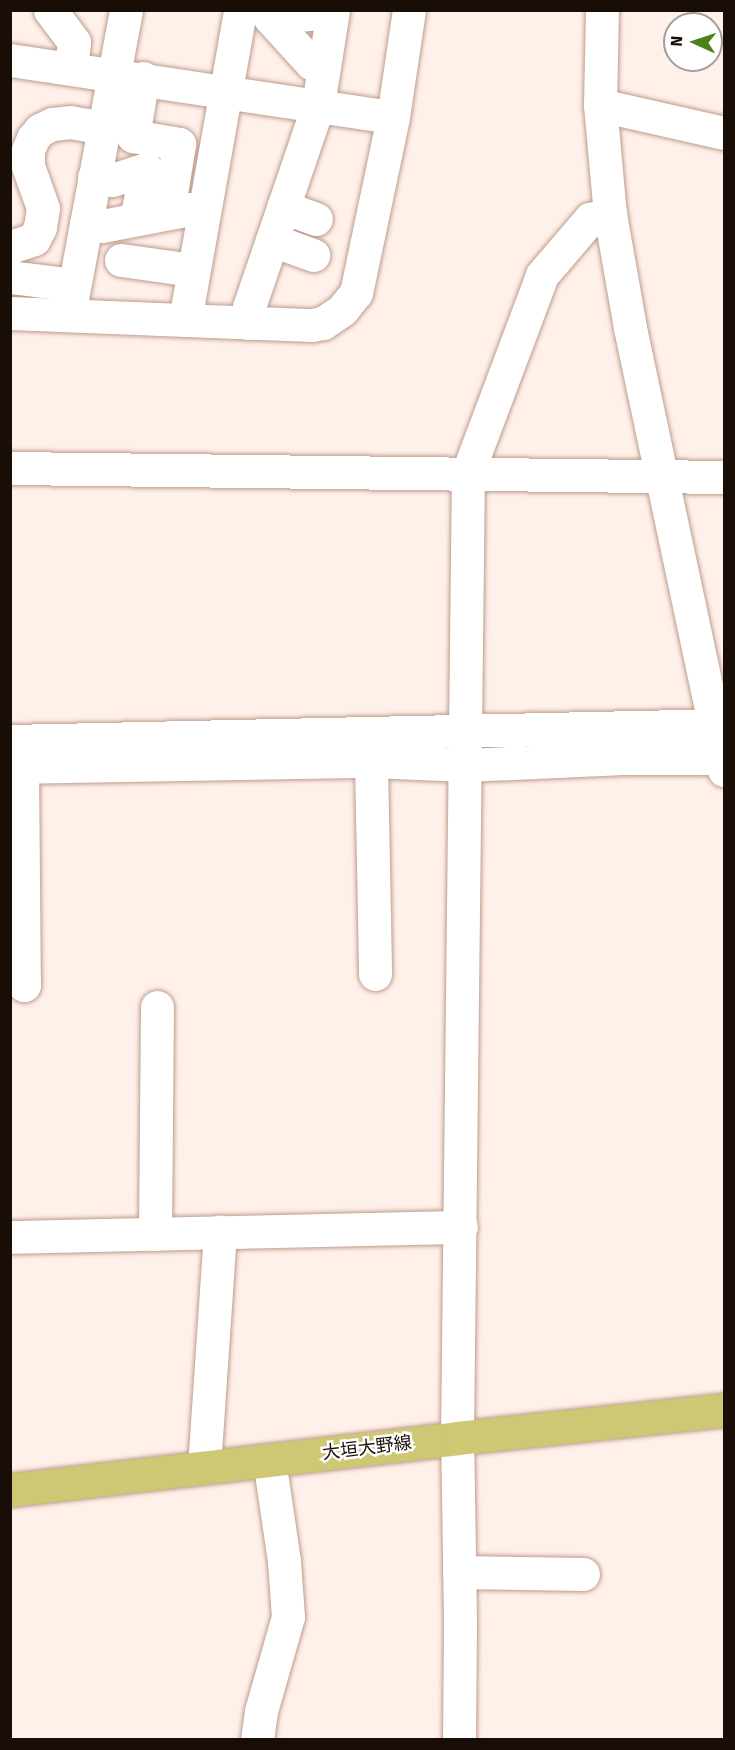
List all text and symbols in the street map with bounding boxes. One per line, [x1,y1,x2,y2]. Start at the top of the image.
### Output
north arrow [663,12,723,72]
text: N [667,35,686,47]
street label: 大垣大野線 [321,1432,413,1464]

